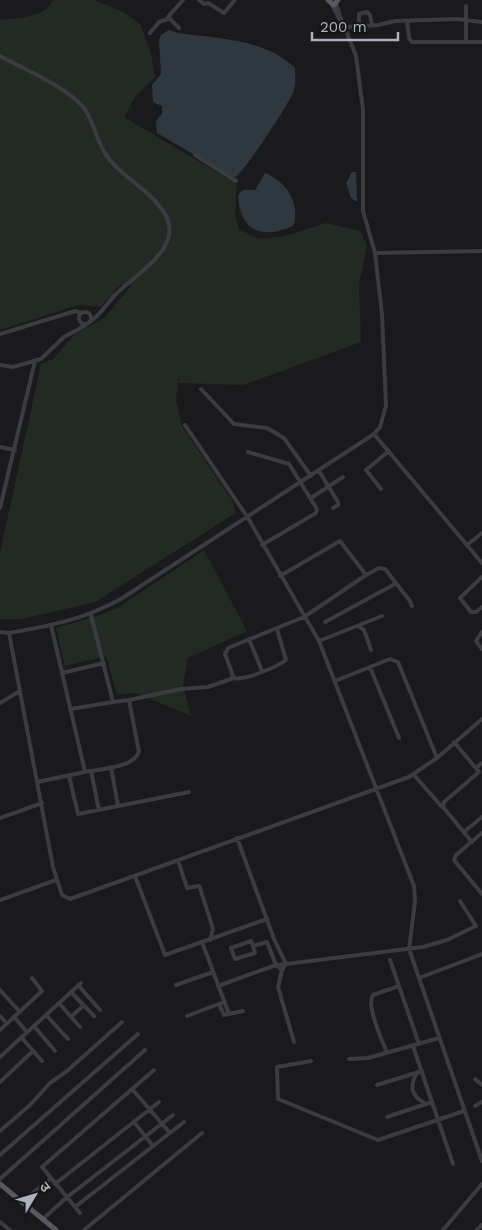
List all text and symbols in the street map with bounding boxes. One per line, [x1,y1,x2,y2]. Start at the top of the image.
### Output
scale bar [312,10,398,42]
text: 200 m [320,18,367,36]
north arrow [10,1170,60,1220]
text: उ [36,1179,55,1196]

